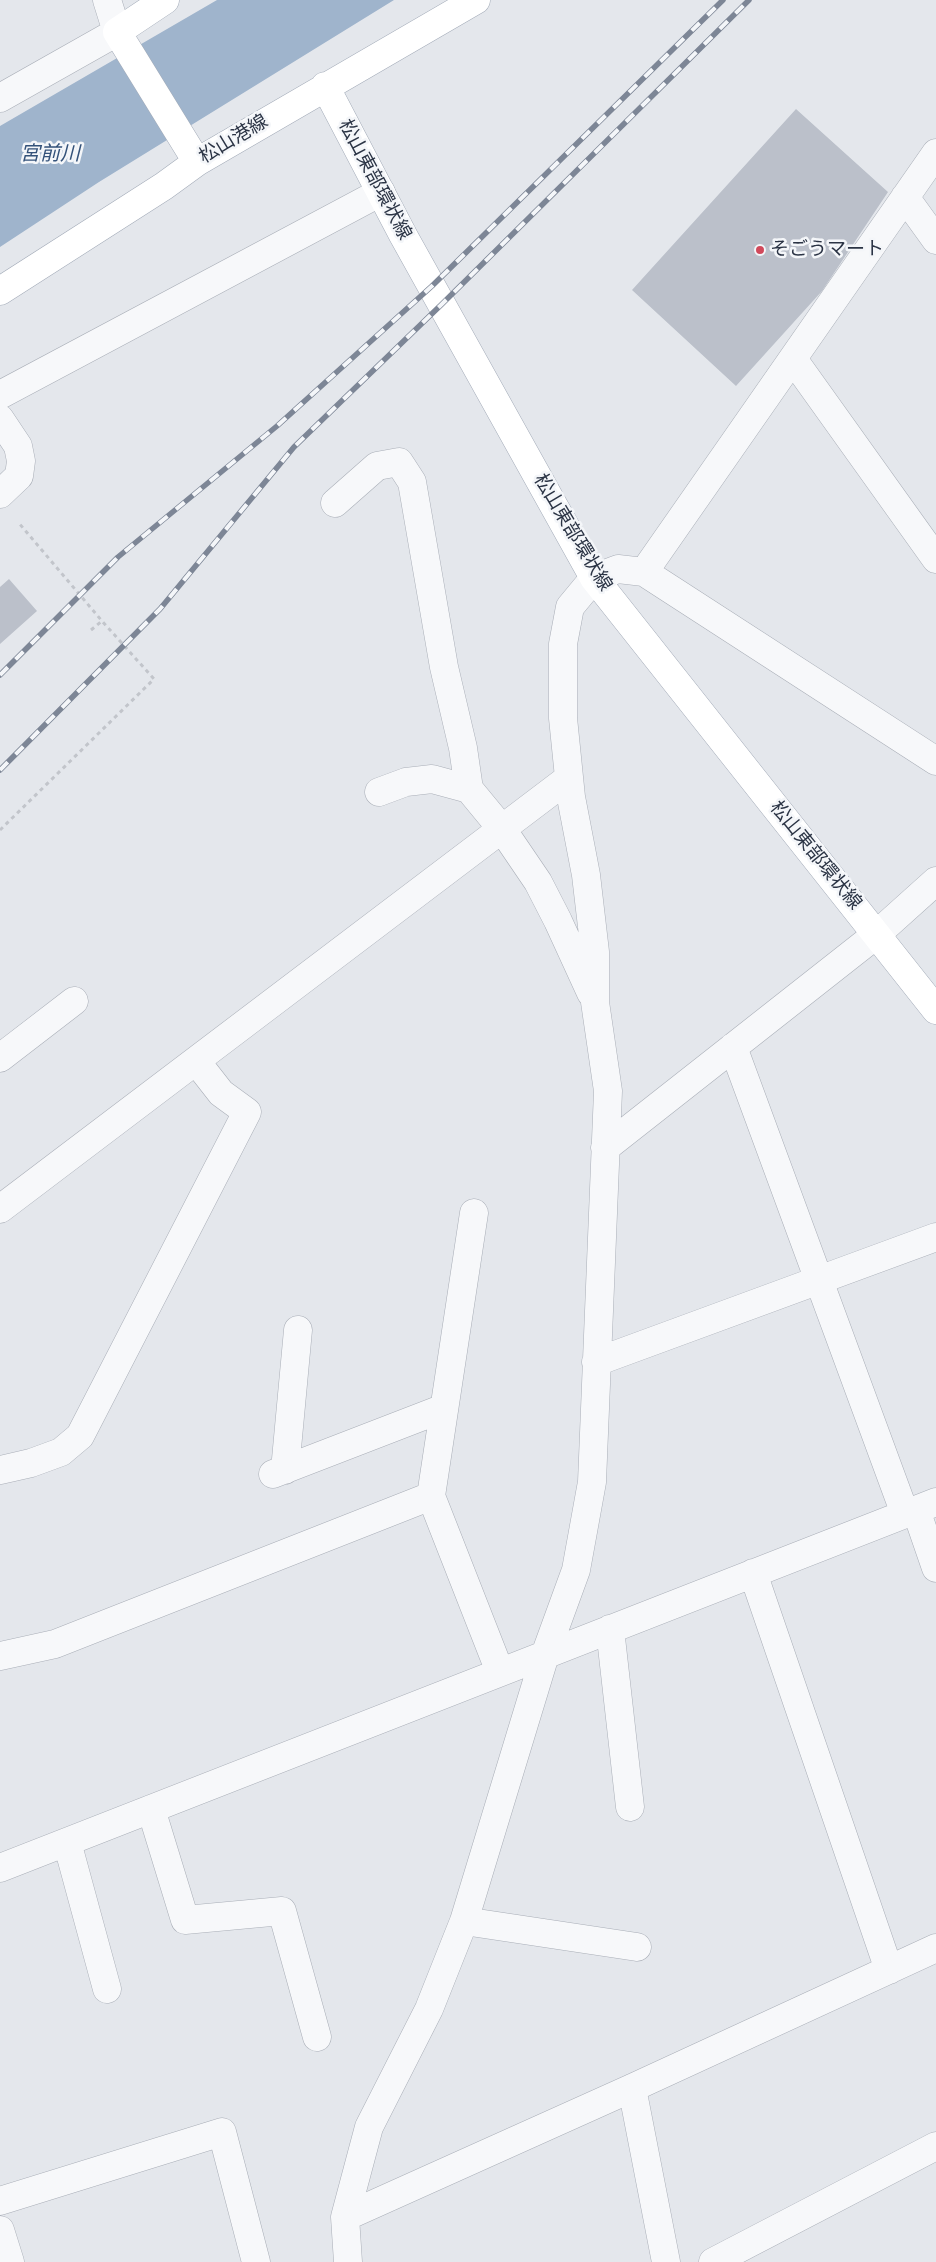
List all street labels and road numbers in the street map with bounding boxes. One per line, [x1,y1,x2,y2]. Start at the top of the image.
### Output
street label: 松山港線 [196,111,272,169]
street label: 松山東部環状線 [333,116,415,244]
street label: 松山東部環状線 [528,470,616,596]
street label: 松山東部環状線 [764,797,866,915]

